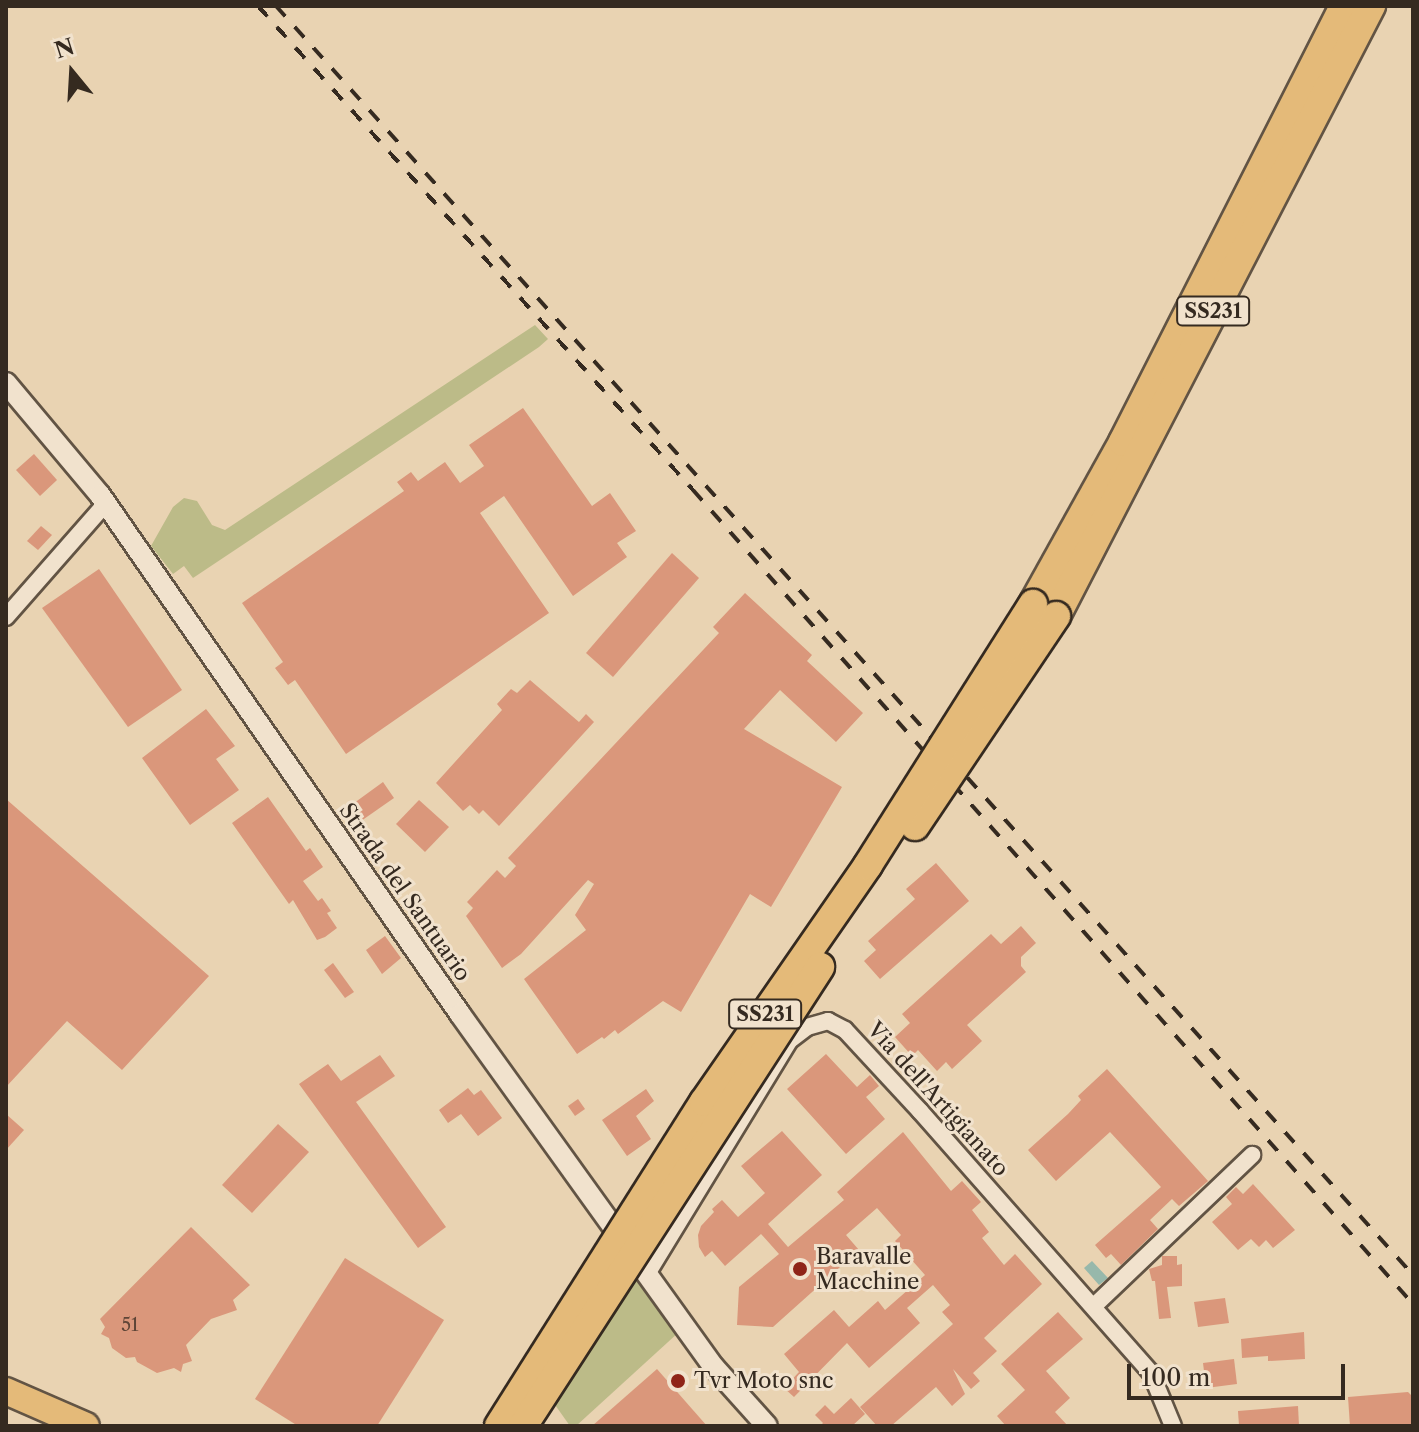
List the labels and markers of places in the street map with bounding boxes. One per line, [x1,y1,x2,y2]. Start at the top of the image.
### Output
place label: Baravalle Macchine [816,1243,919,1294]
marker: Baravalle Macchine [791,1260,809,1278]
place label: Tvr Moto snc [694,1368,834,1394]
marker: Tvr Moto snc [669,1372,687,1390]

